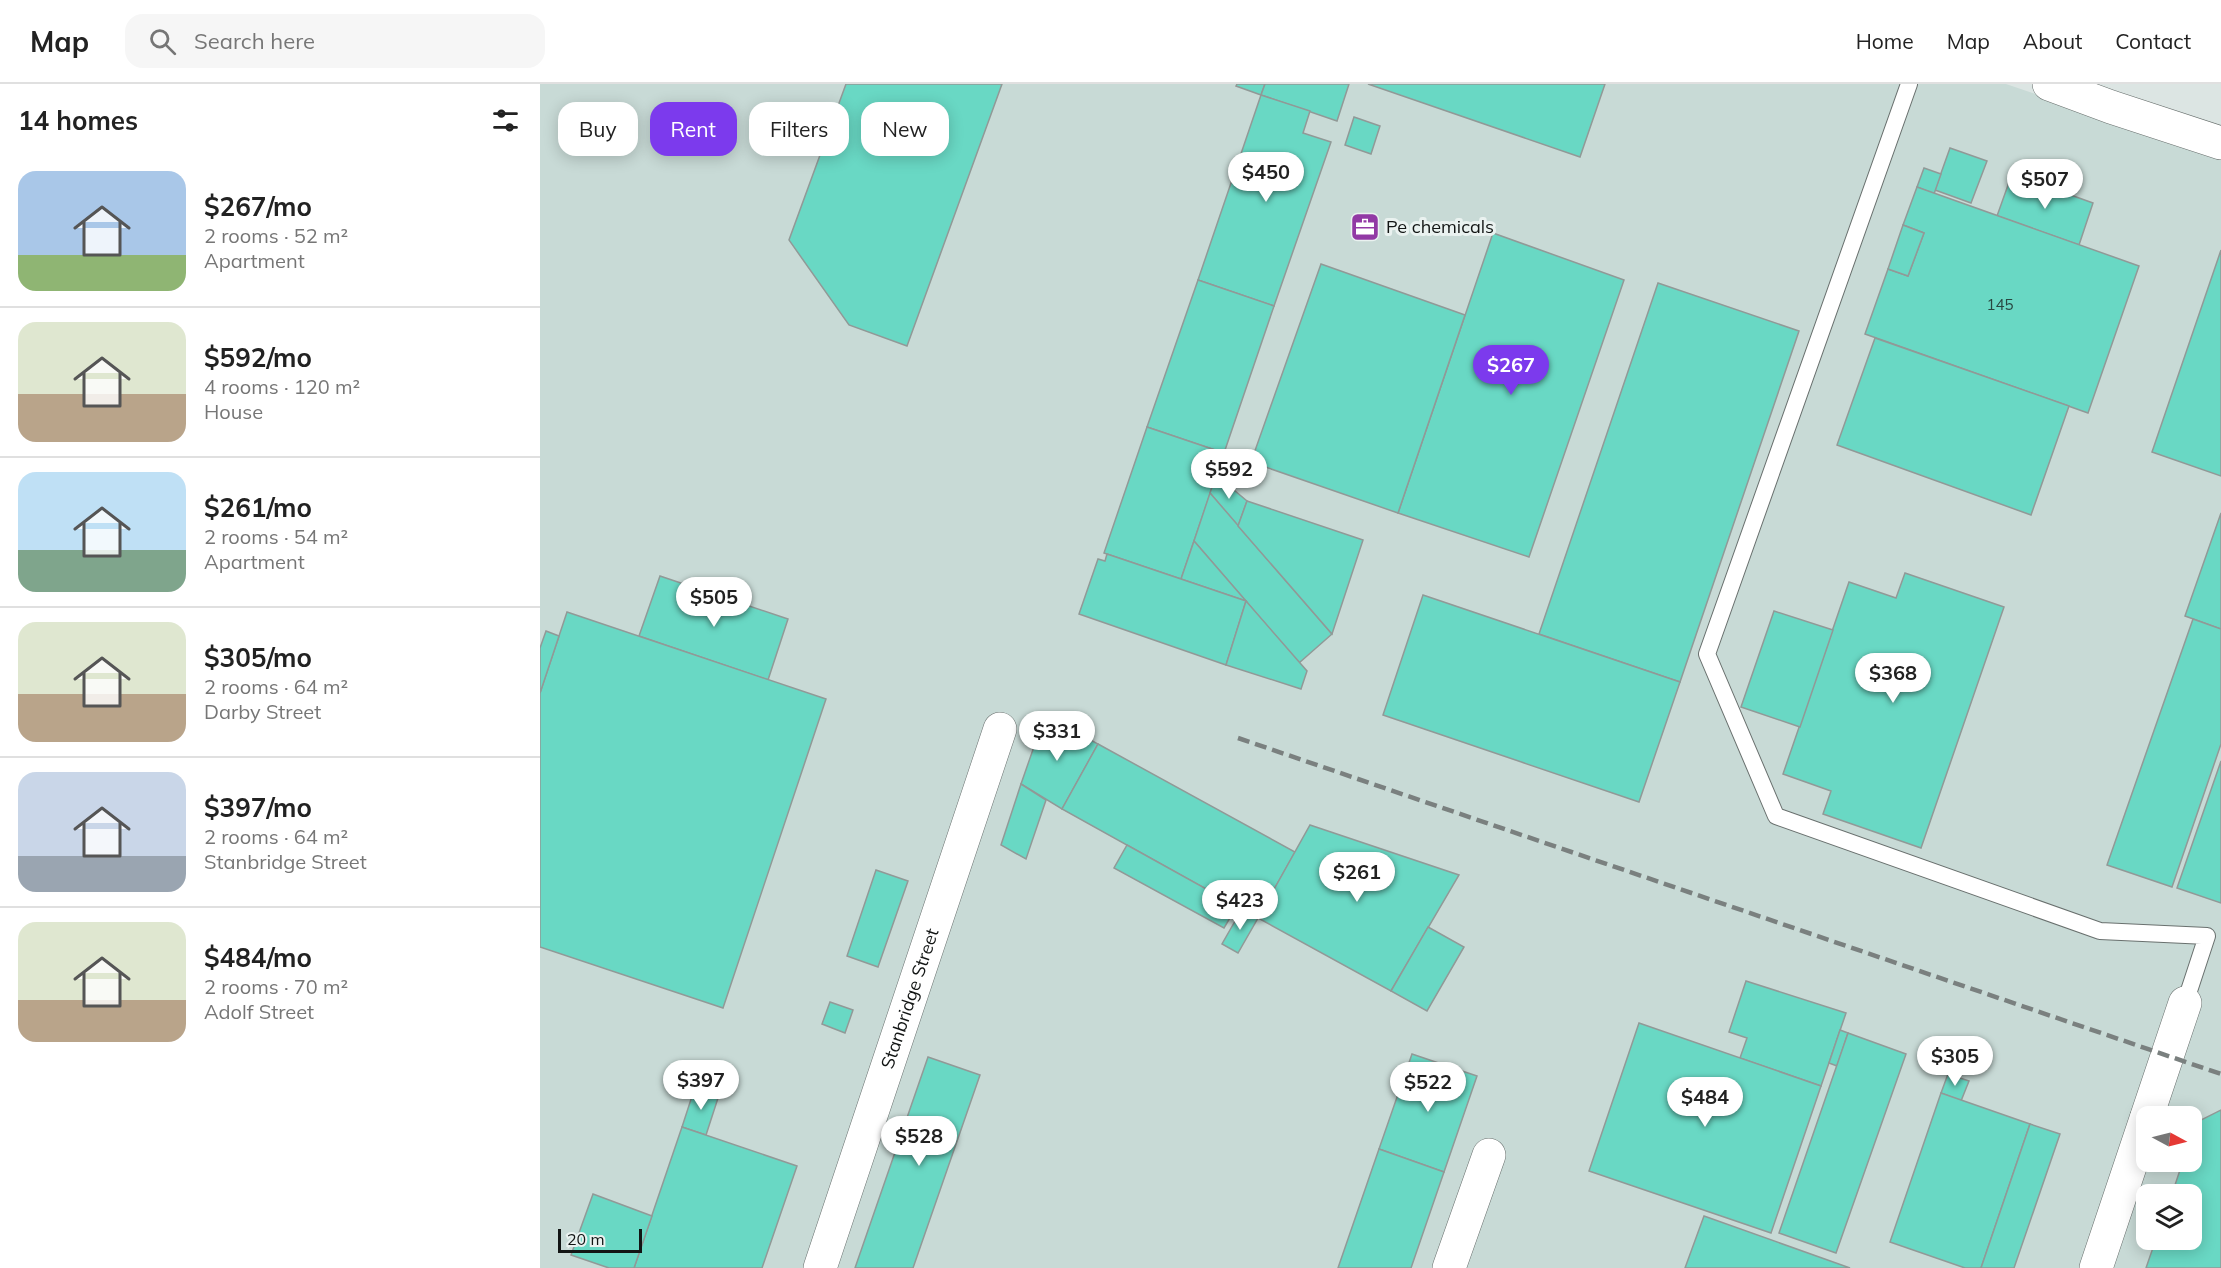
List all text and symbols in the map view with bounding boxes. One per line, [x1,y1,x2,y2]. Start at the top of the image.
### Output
search box [125,14,545,68]
text: Map [30,24,89,59]
icon: search [146,25,179,58]
text: Search here [194,27,315,55]
text: Home [1856,28,1914,54]
text: Map [1947,28,1990,54]
text: About [2023,28,2082,54]
text: Contact [2115,28,2191,54]
chip: Buy [558,102,638,156]
chip: Rent [650,102,737,156]
chip: Filters [749,102,849,156]
chip: New [861,102,949,156]
text: 14 homes [18,104,138,137]
icon: filters [489,104,522,137]
pin: $450 [1230,152,1302,203]
text: $450 [1242,159,1290,184]
pin: $507 [2009,159,2081,210]
text: $507 [2021,166,2069,191]
text: $267/mo [204,190,312,223]
icon: home [66,195,138,267]
office icon: Pe chemicals [1349,211,1381,243]
place label: Pe chemicals [1386,215,1494,238]
text: 2 rooms · 52 m² [204,223,348,248]
text: Apartment [204,248,305,273]
house number: 145 [1986,295,2014,314]
text: $592/mo [204,341,312,374]
pin: $267 [1475,345,1547,396]
icon: home [66,346,138,418]
text: $267 [1487,352,1535,377]
text: 4 rooms · 120 m² [204,374,360,399]
text: House [204,399,263,424]
pin: $592 [1193,449,1265,500]
text: $592 [1205,456,1253,481]
text: $261/mo [204,491,312,524]
icon: home [66,496,138,568]
text: 2 rooms · 54 m² [204,524,348,549]
text: Apartment [204,549,305,574]
pin: $505 [678,577,750,628]
text: $505 [690,584,738,609]
text: $305/mo [204,641,312,674]
icon: home [66,646,138,718]
pin: $368 [1857,653,1929,704]
text: $368 [1869,660,1917,685]
text: 2 rooms · 64 m² [204,674,348,699]
text: Darby Street [204,699,321,724]
pin: $331 [1021,711,1093,762]
text: $331 [1033,718,1081,743]
text: $397/mo [204,791,312,824]
icon: home [66,796,138,868]
text: 2 rooms · 64 m² [204,824,348,849]
text: Stanbridge Street [204,849,367,874]
pin: $261 [1321,852,1393,903]
text: $261 [1333,859,1381,884]
pin: $423 [1204,880,1276,931]
text: $423 [1216,887,1264,912]
street label: Stanbridge Street [875,925,944,1072]
text: $484/mo [204,941,312,974]
icon: home [66,946,138,1018]
text: 2 rooms · 70 m² [204,974,348,999]
text: Adolf Street [204,999,314,1024]
pin: $305 [1919,1036,1991,1087]
text: $305 [1931,1043,1979,1068]
pin: $397 [665,1060,737,1111]
pin: $522 [1392,1062,1464,1113]
text: $397 [677,1067,725,1092]
text: $522 [1404,1069,1452,1094]
pin: $484 [1669,1077,1741,1128]
text: $484 [1681,1084,1729,1109]
north arrow [2136,1106,2202,1172]
map controls [2136,1106,2202,1250]
pin: $528 [883,1116,955,1167]
text: $528 [895,1123,943,1148]
button: layers [2136,1184,2202,1250]
scale bar [558,1226,642,1254]
text: 20 m [567,1229,604,1249]

